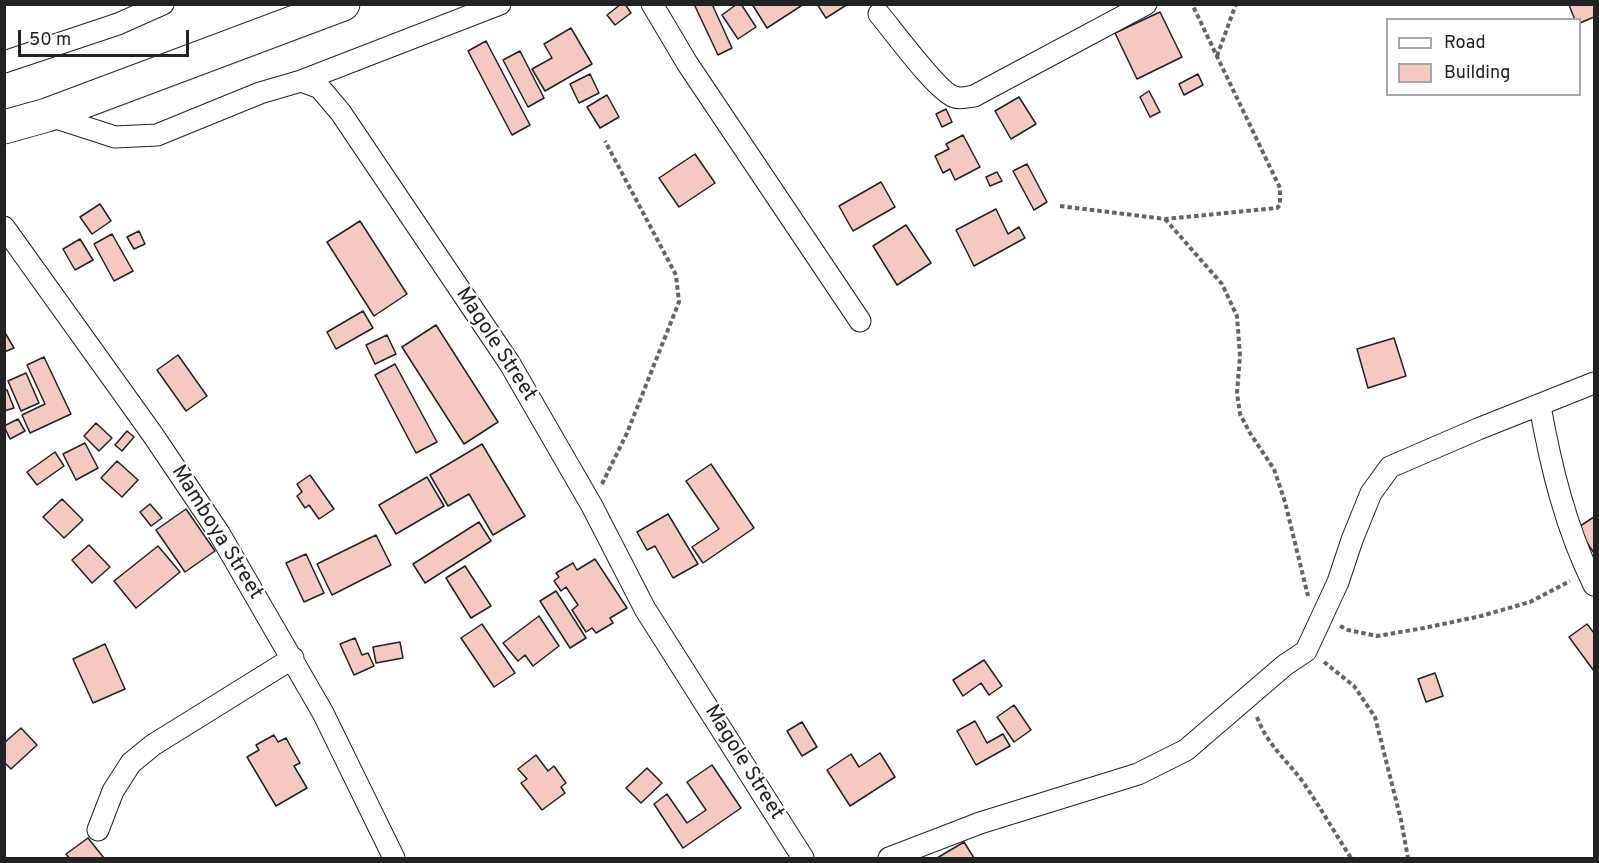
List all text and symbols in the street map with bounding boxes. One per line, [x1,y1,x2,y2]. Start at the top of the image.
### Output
scale bar [21,18,192,56]
legend [1386,18,1581,96]
text: 50 m [29,29,71,52]
text: Road [1444,32,1486,55]
text: Building [1444,62,1510,85]
street label: Magole Street [449,283,541,407]
street label: Mamboya Street [165,461,267,605]
street label: Magole Street [698,701,788,825]

